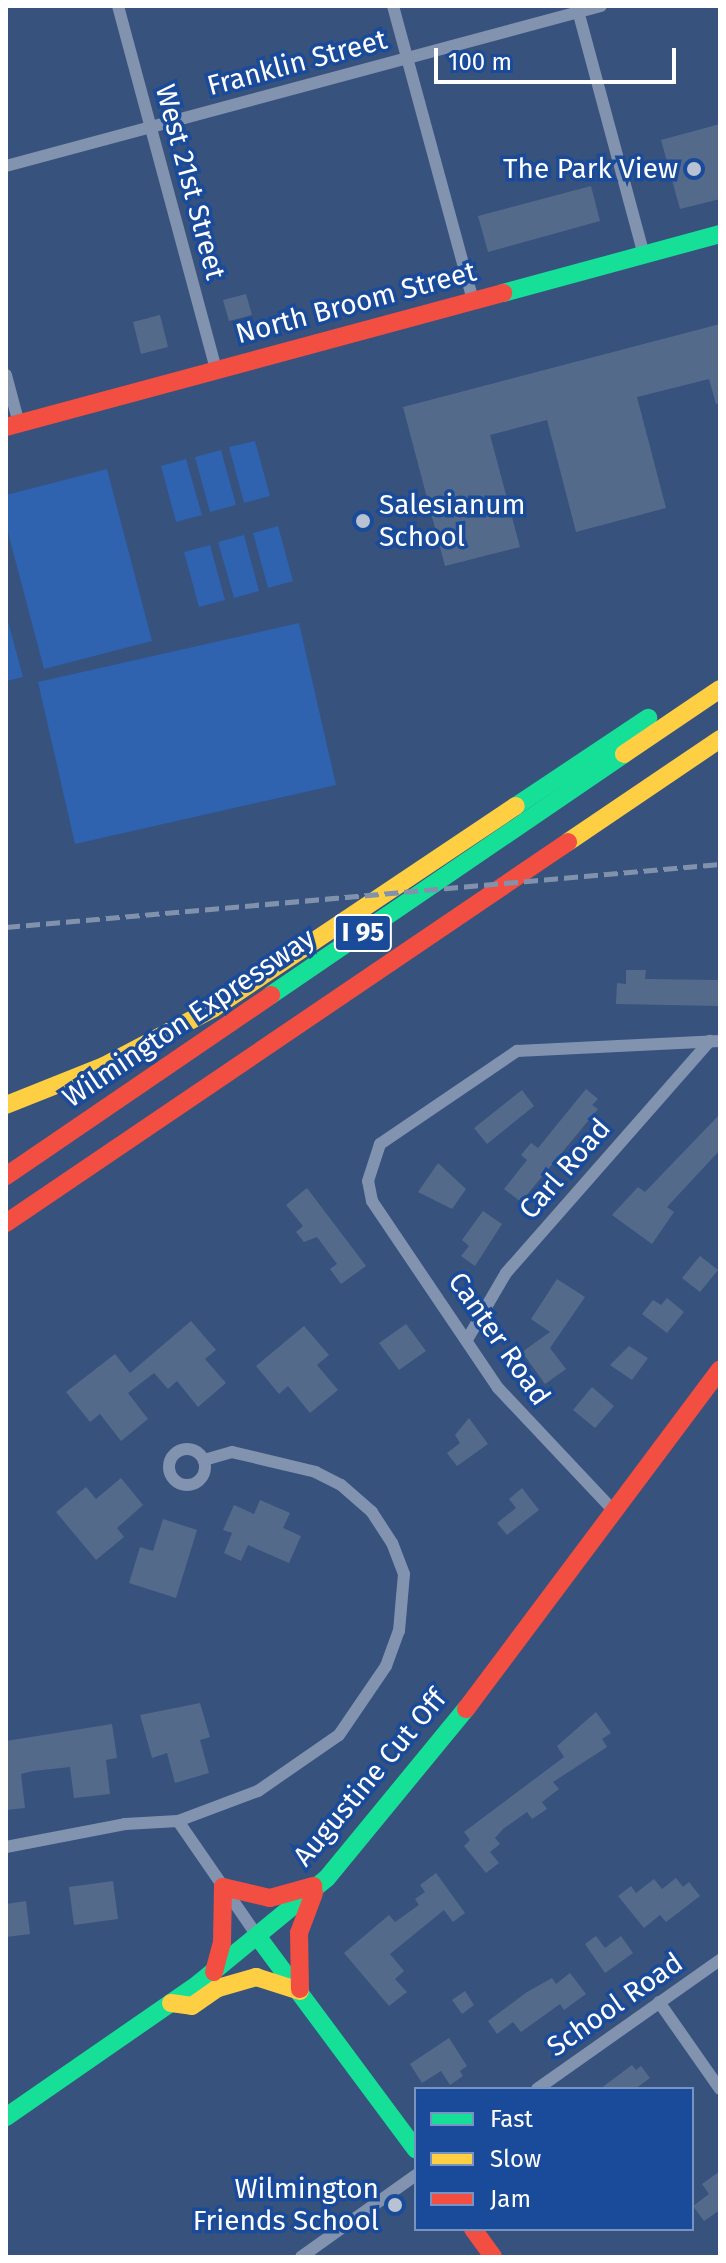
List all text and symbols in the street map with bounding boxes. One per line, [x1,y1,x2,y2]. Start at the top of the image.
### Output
street label: Franklin Street [204,23,390,103]
scale bar [438,32,680,82]
text: 100 m [448,48,512,76]
street label: West 21st Street [148,81,232,283]
place label: The Park View [503,152,678,186]
marker: The Park View [685,160,703,178]
street label: North Broom Street [232,255,480,351]
place label: Salesianum School [379,488,525,554]
marker: Salesianum School [354,512,372,530]
road number: I 95 [333,911,393,955]
street label: Wilmington Expressway [57,921,321,1115]
street label: Carl Road [512,1112,618,1226]
street label: Canter Road [441,1266,557,1412]
street label: Augustine Cut Off [286,1683,454,1873]
street label: School Road [541,1946,689,2064]
legend [414,2087,694,2231]
text: Fast [490,2105,533,2133]
text: Slow [490,2145,541,2173]
place label: Wilmington Friends School [193,2172,379,2238]
text: Jam [490,2185,531,2213]
marker: Wilmington Friends School [386,2196,404,2214]

